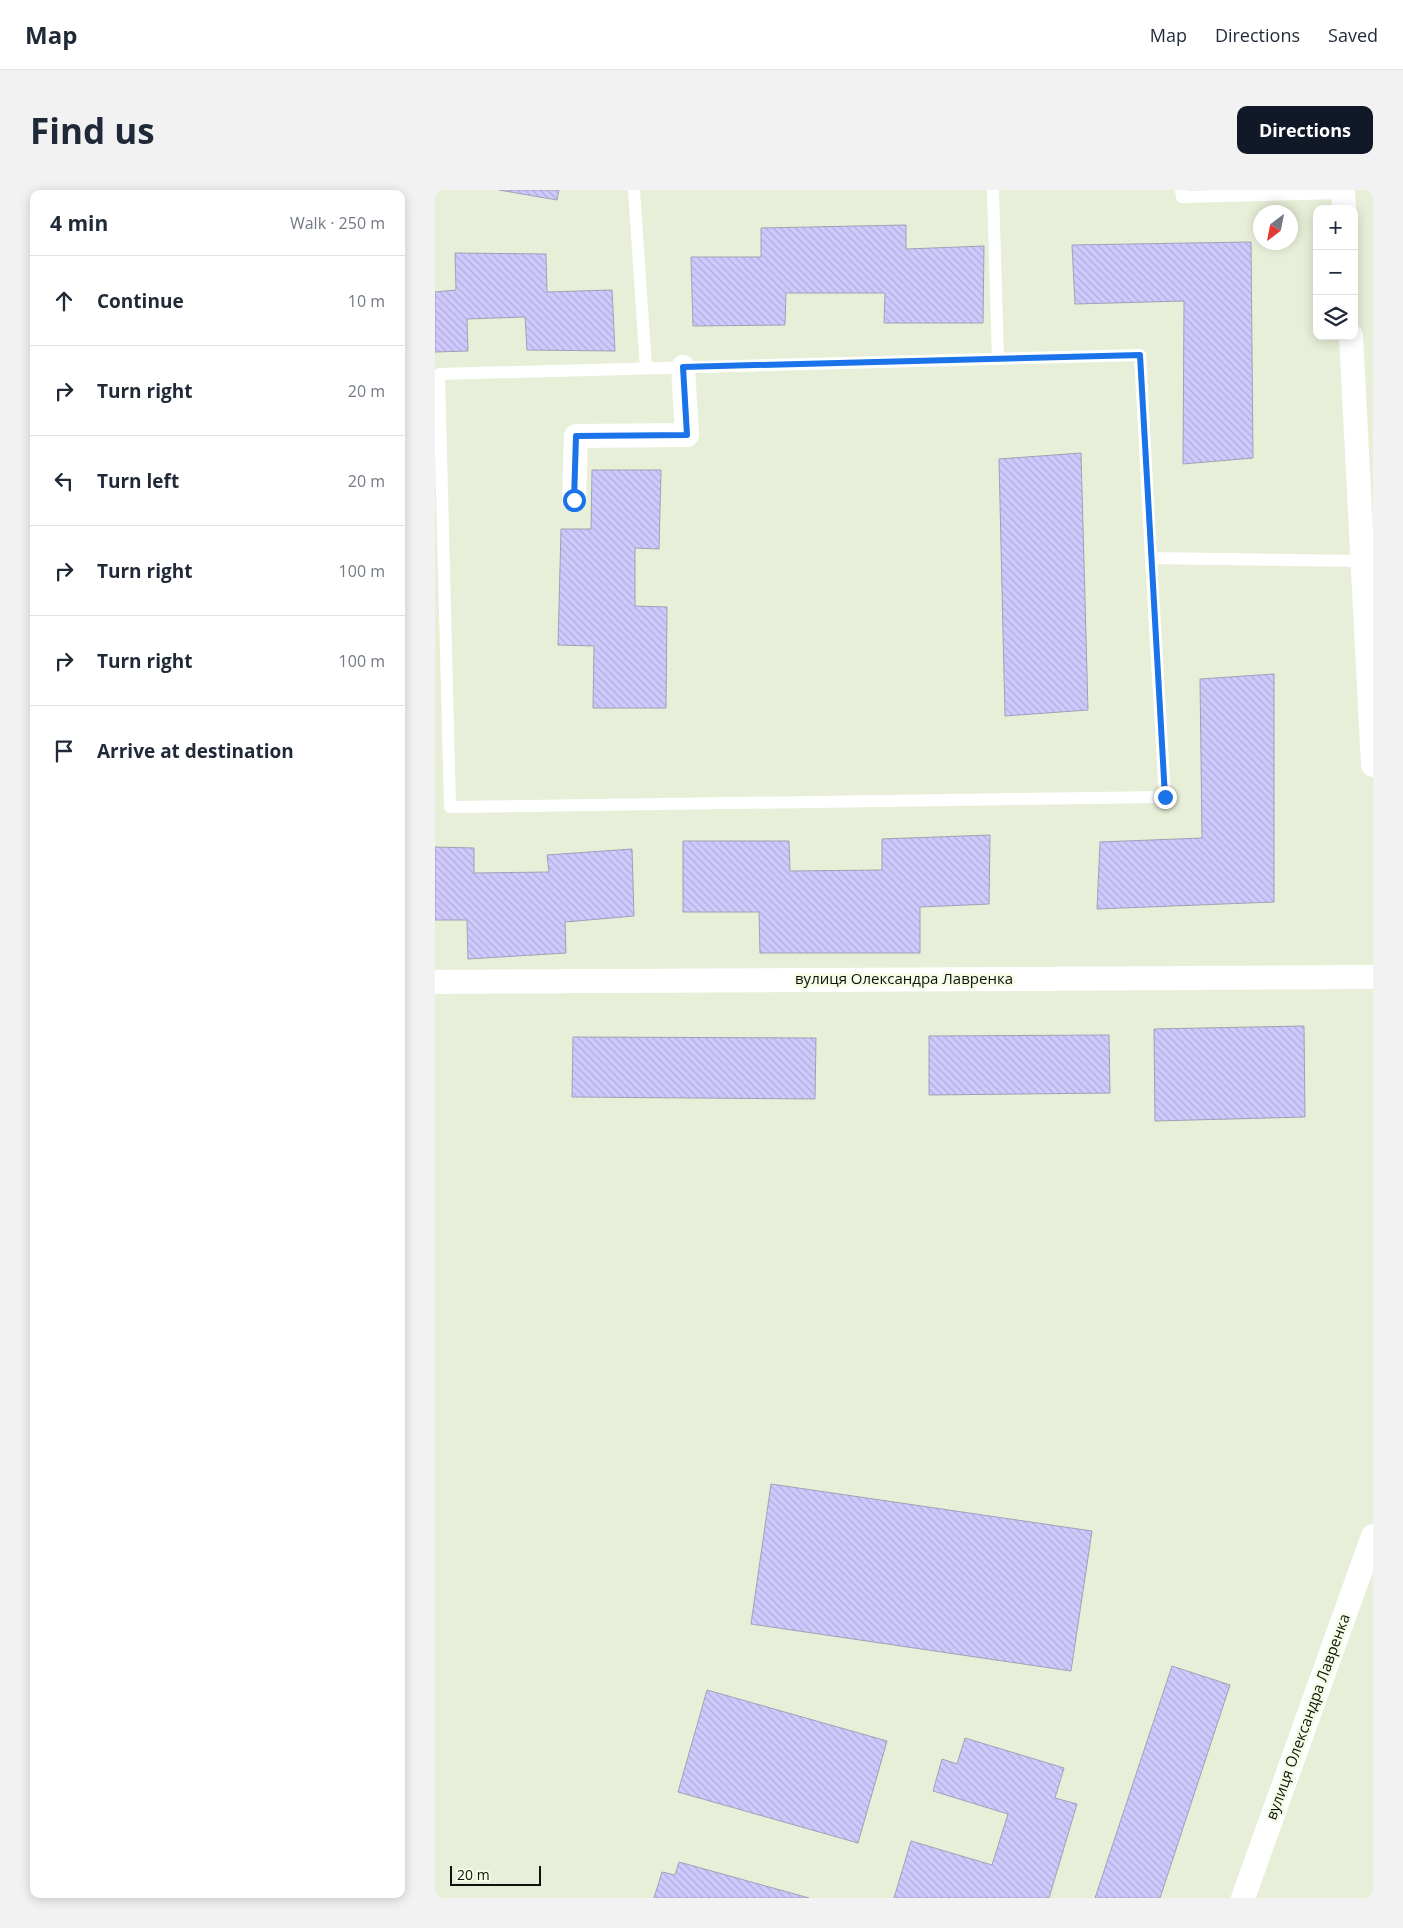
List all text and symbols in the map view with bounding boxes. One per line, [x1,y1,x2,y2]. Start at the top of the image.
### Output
text: Map [25,18,77,51]
text: Map [1150,23,1187,47]
text: Directions [1215,23,1300,47]
text: Saved [1328,23,1378,47]
button: Directions [1237,106,1373,154]
text: Find us [30,107,155,154]
north arrow [1253,205,1298,250]
map controls [1313,205,1358,340]
button: + [1313,205,1358,250]
text: 4 min [50,209,108,237]
text: Walk · 250 m [290,212,385,234]
button: − [1313,250,1358,295]
icon: ahead [50,287,78,315]
text: Continue [97,288,184,314]
text: 10 m [348,290,385,312]
button: layers [1313,295,1358,340]
icon: right [50,377,78,405]
text: Turn right [97,378,192,404]
text: 20 m [348,380,385,402]
icon: left [50,467,78,495]
text: Turn left [97,468,179,494]
text: 20 m [348,470,385,492]
route start [563,489,586,512]
icon: right [50,557,78,585]
text: Turn right [97,558,192,584]
text: 100 m [339,560,385,582]
icon: right [50,647,78,675]
text: Turn right [97,648,192,674]
text: 100 m [339,650,385,672]
icon: arrive [50,737,78,765]
text: Arrive at destination [97,738,294,764]
route end [1154,786,1177,809]
street label: вулиця Олександра Лавренка [795,968,1013,988]
street label: вулиця Олександра Лавренка [1260,1611,1354,1822]
scale bar [450,1863,541,1886]
text: 20 m [457,1865,490,1884]

